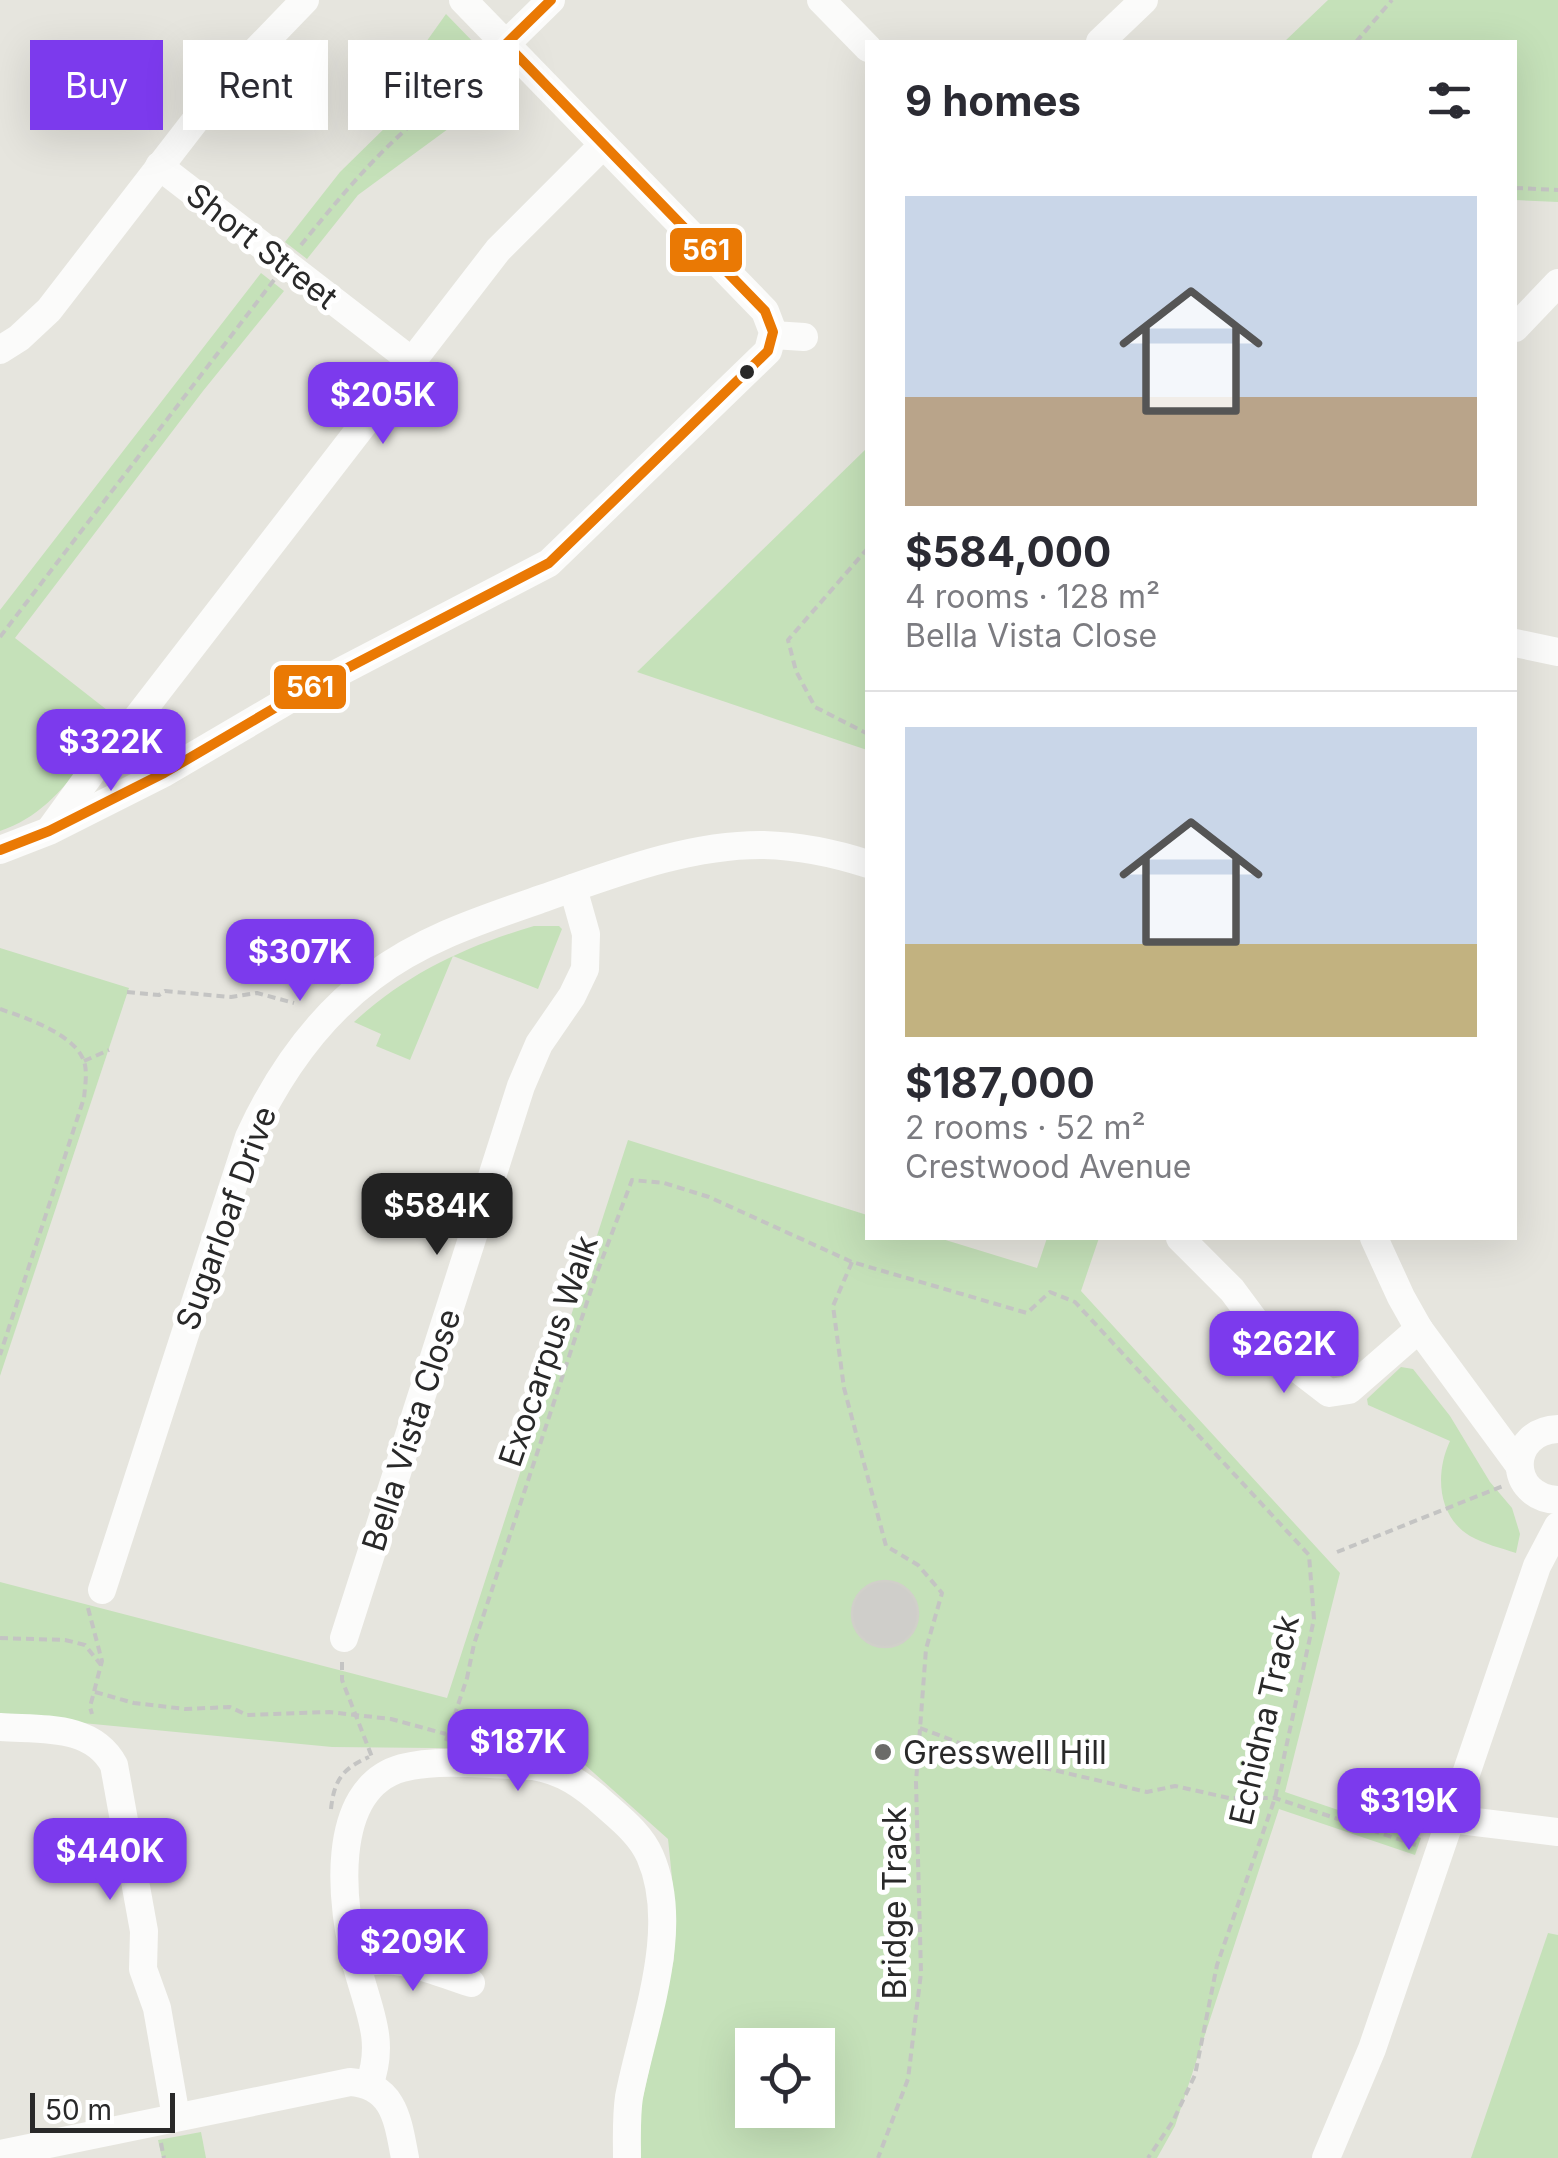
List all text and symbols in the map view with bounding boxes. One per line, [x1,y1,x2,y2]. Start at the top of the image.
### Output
chip: Buy [30,40,163,130]
chip: Rent [183,40,328,130]
chip: Filters [348,40,519,130]
icon: filters [1422,73,1477,128]
text: 9 homes [905,75,1081,126]
street label: Short Street [179,175,345,317]
line badge: 561 [668,226,744,274]
text: 561 [682,233,730,267]
icon: home [1101,261,1281,441]
pin: $205K [313,362,453,447]
unlabelled marker [737,362,757,382]
text: $205K [330,375,436,414]
text: $584,000 [905,526,1111,577]
text: 4 rooms · 128 m² [905,577,1160,616]
text: Bella Vista Close [905,616,1157,655]
line badge: 561 [272,663,348,711]
text: 561 [286,670,334,704]
pin: $322K [41,709,181,794]
text: $322K [59,722,163,761]
icon: home [1101,792,1281,972]
pin: $307K [230,919,370,1004]
text: $307K [248,932,352,971]
text: $187,000 [905,1057,1095,1108]
street label: Sugarloaf Drive [167,1101,285,1335]
text: 2 rooms · 52 m² [905,1108,1146,1147]
text: Crestwood Avenue [905,1147,1191,1186]
pin: $584K [367,1173,507,1258]
text: $584K [384,1186,490,1225]
street label: Exocarpus Walk [490,1230,606,1472]
street label: Bella Vista Close [353,1304,469,1556]
pin: $262K [1214,1311,1354,1396]
text: $262K [1231,1324,1337,1363]
street label: Echidna Track [1221,1611,1307,1829]
pin: $187K [448,1709,588,1794]
text: $187K [469,1722,567,1761]
place label: Gresswell Hill [903,1733,1107,1772]
marker: Gresswell Hill [872,1741,894,1763]
pin: $319K [1339,1768,1479,1853]
text: $319K [1359,1781,1459,1820]
street label: Bridge Track [875,1806,914,1999]
pin: $440K [40,1818,180,1903]
text: $440K [56,1831,164,1870]
pin: $209K [343,1909,483,1994]
text: $209K [360,1922,466,1961]
map controls [735,2028,835,2128]
button: locate [735,2028,835,2128]
scale bar [30,2088,175,2132]
text: 50 m [45,2093,112,2127]

